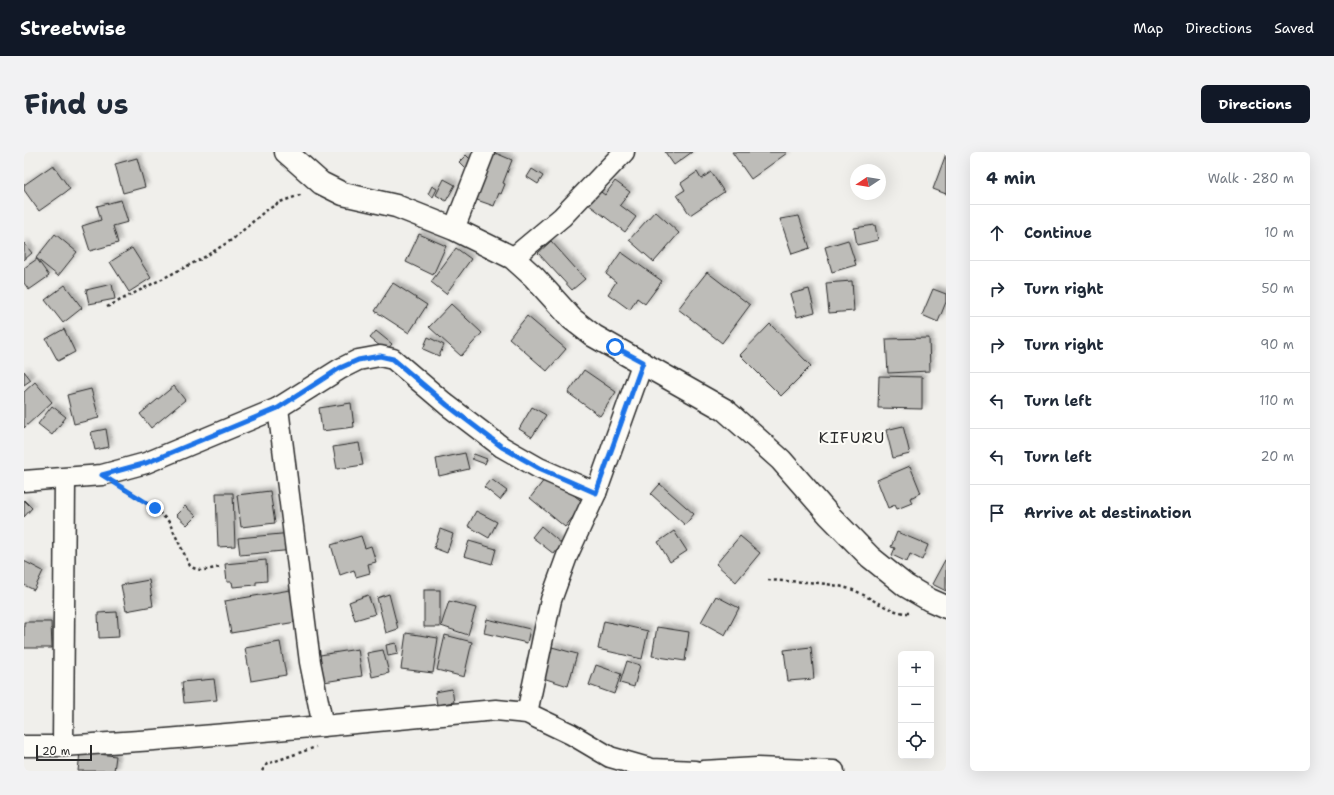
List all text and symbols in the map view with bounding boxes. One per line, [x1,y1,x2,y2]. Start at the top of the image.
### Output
text: Streetwise [20,16,126,41]
text: Map [1134,19,1164,37]
text: Directions [1186,19,1252,37]
text: Saved [1274,19,1314,37]
text: Find us [24,85,129,123]
button: Directions [1201,85,1310,123]
north arrow [850,164,886,200]
text: 4 min [986,167,1036,189]
text: Walk · 280 m [1208,170,1294,187]
icon: ahead [986,222,1008,244]
text: Continue [1024,223,1092,243]
text: 10 m [1264,224,1294,241]
icon: right [986,278,1008,300]
text: Turn right [1024,279,1104,299]
text: 50 m [1261,280,1294,297]
icon: right [986,334,1008,356]
text: Turn right [1024,335,1104,355]
text: 90 m [1260,336,1294,353]
route start [606,338,624,356]
icon: left [986,390,1008,412]
text: Turn left [1024,391,1092,411]
text: 110 m [1259,392,1294,409]
district label: KIFURU [819,427,885,448]
icon: left [986,446,1008,468]
text: Turn left [1024,447,1092,467]
text: 20 m [1261,448,1294,465]
route end [146,499,164,517]
icon: arrive [986,502,1008,524]
text: Arrive at destination [1024,503,1192,523]
map controls [898,651,934,759]
button: + [898,651,934,687]
button: − [898,687,934,723]
button: locate [898,723,934,759]
scale bar [36,743,92,762]
text: 20 m [42,744,70,759]

